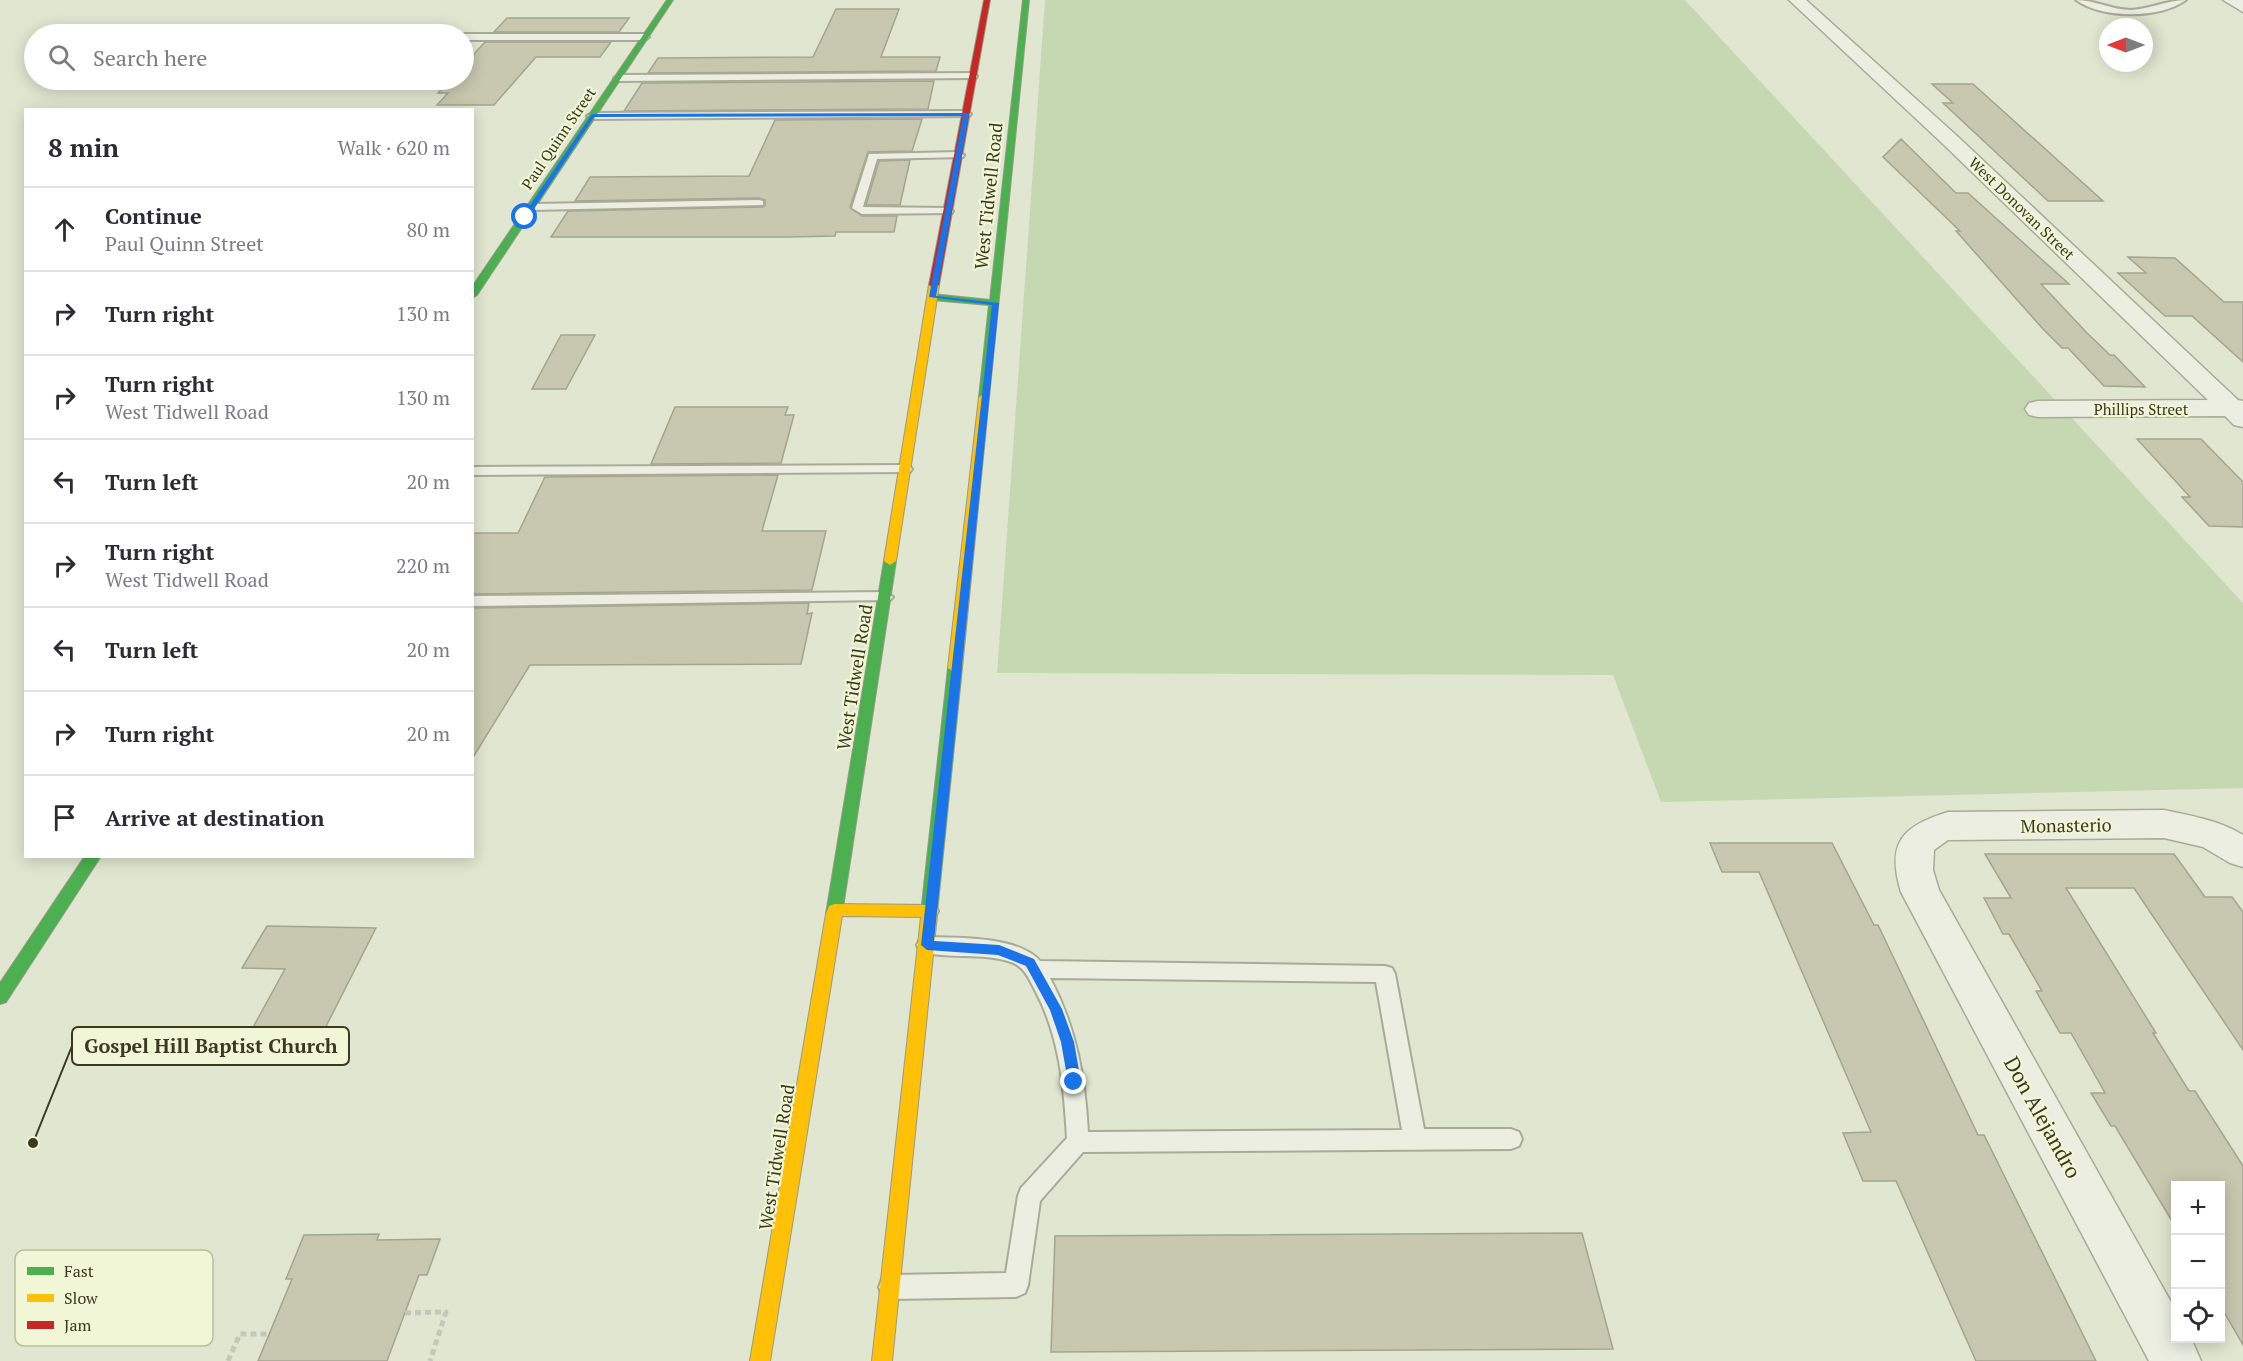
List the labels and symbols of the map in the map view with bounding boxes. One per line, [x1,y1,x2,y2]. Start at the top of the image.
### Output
north arrow [2099,18,2153,72]
street label: Paul Quinn Street [516,83,600,193]
street label: West Tidwell Road [968,121,1008,271]
street label: West Donovan Street [1965,152,2080,264]
route start [511,203,537,229]
street label: Phillips Street [2094,399,2189,419]
street label: West Tidwell Road [831,602,877,752]
street label: Monasterio [2020,812,2112,838]
callout: Gospel Hill Baptist Church [72,1027,349,1065]
text: Gospel Hill Baptist Church [84,1032,338,1059]
street label: Don Alejandro [1998,1051,2088,1183]
route end [1060,1068,1086,1094]
street label: West Tidwell Road [753,1082,799,1232]
legend [15,1250,213,1346]
text: Fast [64,1260,94,1282]
text: Slow [64,1287,98,1309]
text: Jam [64,1314,92,1336]

